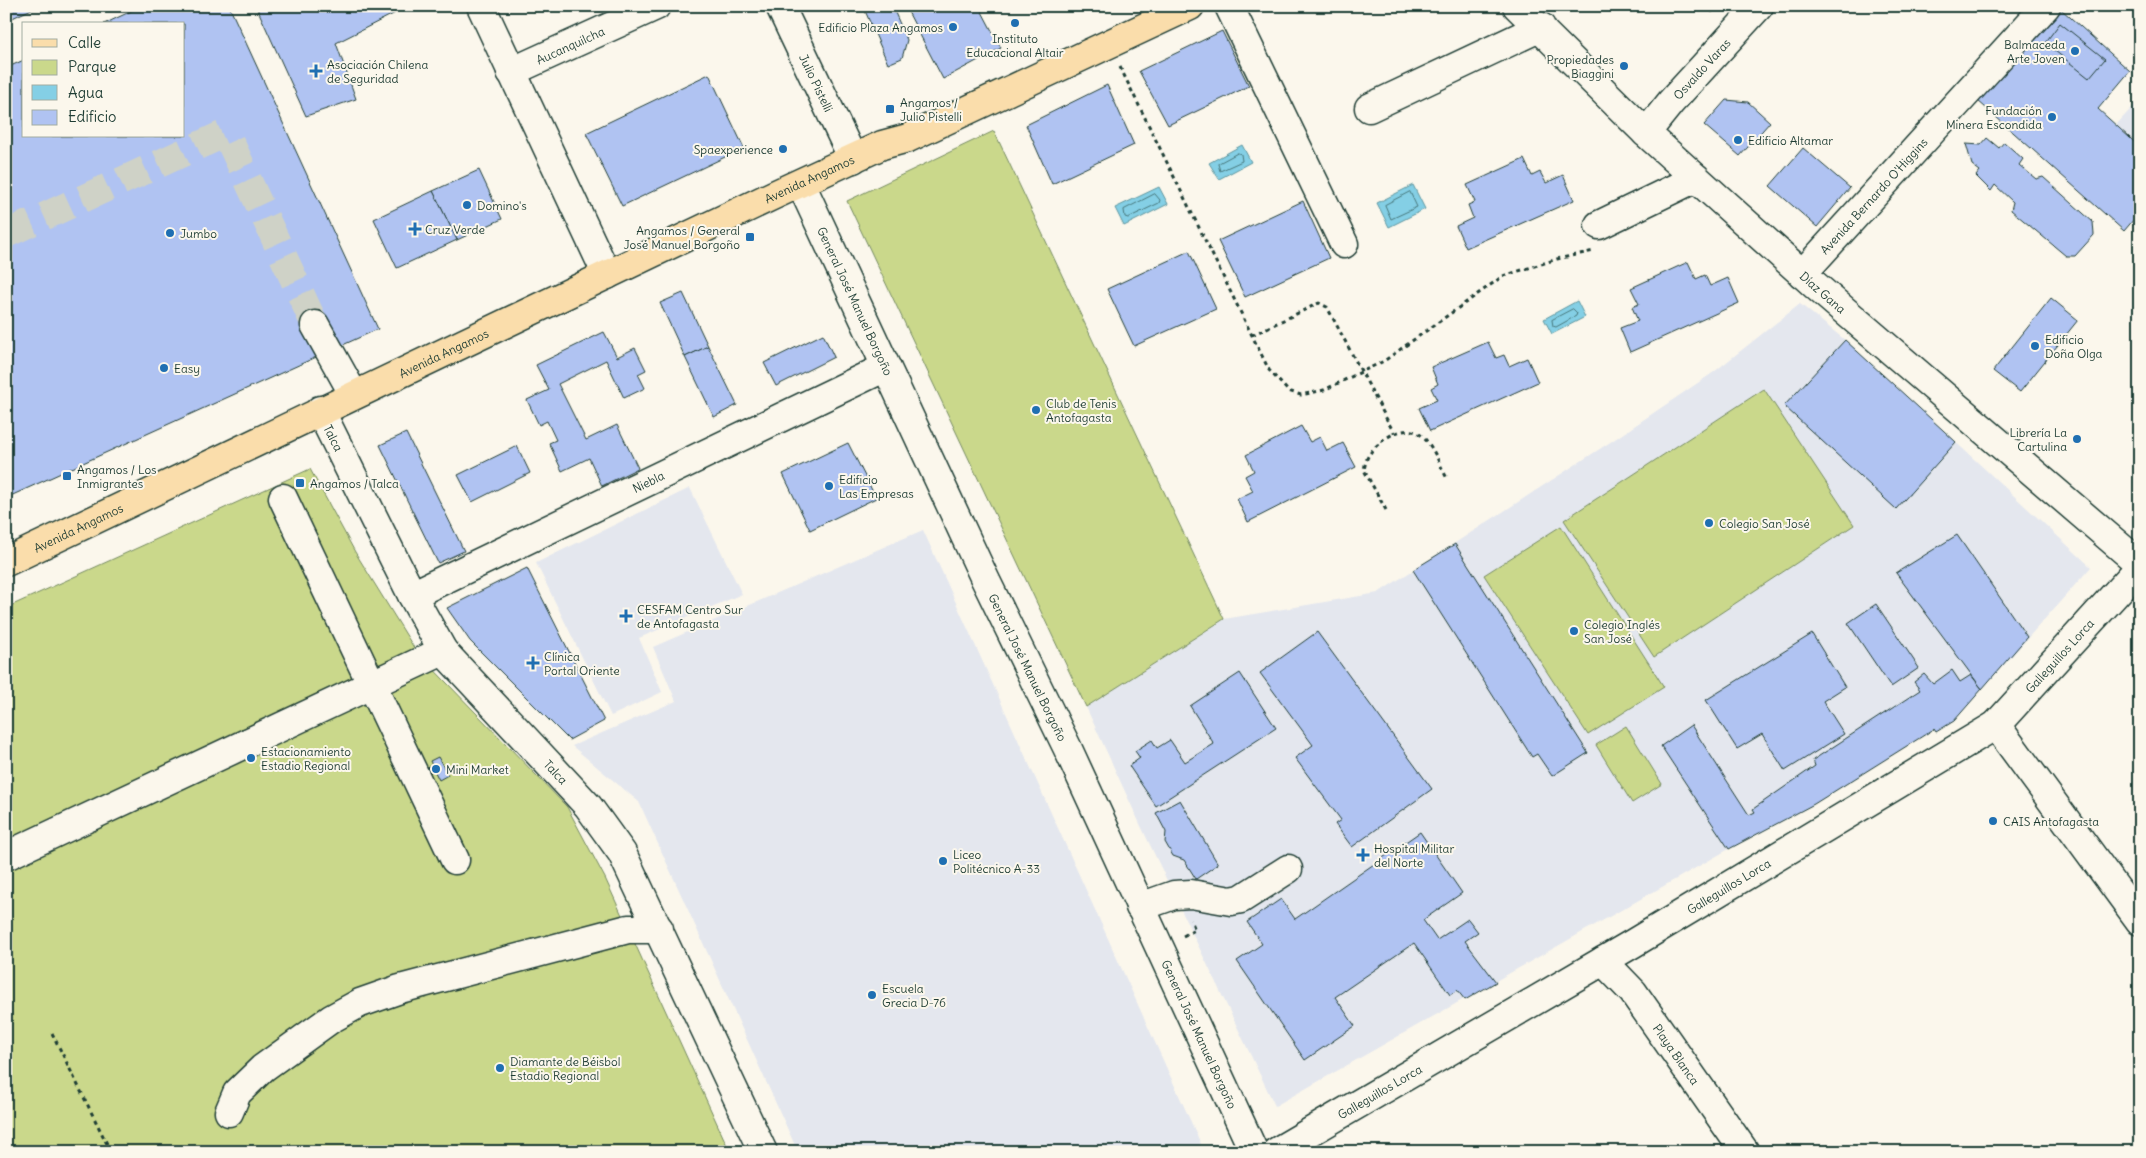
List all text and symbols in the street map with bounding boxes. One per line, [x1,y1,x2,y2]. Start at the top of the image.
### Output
marker: Instituto Educacional Altair [1009,17,1021,29]
place label: Edificio Plaza Angamos [818,20,943,35]
marker: Edificio Plaza Angamos [947,21,959,33]
legend [22,22,185,138]
street label: Aucanquilcha [534,23,607,67]
place label: Instituto Educacional Altair [966,31,1064,60]
text: Calle [68,33,101,52]
street label: Osvaldo Varas [1670,35,1733,102]
place label: Balmaceda Arte Joven [2004,37,2065,66]
marker: Balmaceda Arte Joven [2069,45,2081,57]
street label: Julio Pistelli [796,52,837,114]
place label: Propiedades Biaggini [1546,52,1614,81]
text: Parque [68,57,116,76]
place label: Asociación Chilena de Seguridad [327,57,428,86]
marker: Propiedades Biaggini [1618,60,1630,72]
marker: Asociación Chilena de Seguridad [309,64,323,78]
text: Agua [68,83,104,102]
place label: Angamos / Julio Pistelli [900,95,962,124]
marker: Angamos / Julio Pistelli [884,103,896,115]
place label: Fundación Minera Escondida [1946,103,2042,132]
text: Edificio [68,107,116,126]
marker: Fundación Minera Escondida [2046,111,2058,123]
place label: Edificio Altamar [1748,133,1833,148]
marker: Edificio Altamar [1732,134,1744,146]
street label: Avenida Bernardo O'Higgins [1817,134,1930,257]
place label: Spaexperience [694,142,773,157]
marker: Spaexperience [777,143,789,155]
street label: Avenida Angamos [762,151,857,206]
place label: Domino's [477,198,527,213]
marker: Domino's [461,199,473,211]
place label: Cruz Verde [425,222,485,237]
marker: Cruz Verde [409,223,421,235]
place label: Angamos / General José Manuel Borgoño [624,223,740,252]
street label: General José Manuel Borgoño [814,224,897,378]
place label: Jumbo [180,226,217,241]
marker: Jumbo [164,227,176,239]
marker: Angamos / General José Manuel Borgoño [744,231,756,243]
street label: Díaz Gana [1797,268,1849,316]
street label: Avenida Angamos [396,325,491,381]
place label: Edificio Doña Olga [2045,332,2103,361]
marker: Edificio Doña Olga [2029,340,2041,352]
place label: Easy [174,361,200,376]
marker: Easy [158,362,170,374]
place label: Club de Tenis Antofagasta [1046,396,1116,425]
marker: Club de Tenis Antofagasta [1030,404,1042,416]
street label: Talca [321,422,347,454]
place label: Librería La Cartulina [2010,425,2067,454]
marker: Librería La Cartulina [2071,433,2083,445]
place label: Angamos / Los Inmigrantes [77,462,157,491]
street label: Niebla [630,467,667,495]
marker: Angamos / Los Inmigrantes [61,470,73,482]
place label: Edificio Las Empresas [839,472,914,501]
place label: Angamos / Talca [310,476,399,491]
marker: Angamos / Talca [294,477,306,489]
marker: Edificio Las Empresas [823,480,835,492]
street label: Avenida Angamos [31,500,125,555]
place label: Colegio San José [1719,516,1810,531]
marker: Colegio San José [1703,517,1715,529]
street label: General José Manuel Borgoño [986,591,1071,744]
place label: CESFAM Centro Sur de Antofagasta [637,602,743,631]
marker: CESFAM Centro Sur de Antofagasta [619,609,633,623]
street label: Galleguillos Lorca [2022,615,2097,696]
place label: Colegio Inglés San José [1584,617,1660,646]
marker: Colegio Inglés San José [1568,625,1580,637]
place label: Clínica Portal Oriente [544,649,620,678]
marker: Clínica Portal Oriente [526,656,540,670]
place label: Estacionamiento Estadio Regional [261,744,351,773]
marker: Estacionamiento Estadio Regional [245,752,257,764]
street label: Talca [541,756,571,787]
place label: Mini Market [446,762,509,777]
marker: Mini Market [430,763,442,775]
place label: CAIS Antofagasta [2003,814,2099,829]
marker: CAIS Antofagasta [1987,815,1999,827]
place label: Hospital Militar del Norte [1374,841,1454,870]
place label: Liceo Politécnico A-33 [953,847,1040,876]
marker: Hospital Militar del Norte [1356,848,1370,862]
marker: Liceo Politécnico A-33 [937,855,949,867]
street label: Galleguillos Lorca [1684,855,1773,917]
street label: General José Manuel Borgoño [1159,957,1241,1111]
place label: Escuela Grecia D-76 [882,981,946,1010]
marker: Escuela Grecia D-76 [866,989,878,1001]
street label: Playa Blanca [1650,1021,1703,1087]
place label: Diamante de Béisbol Estadio Regional [510,1054,620,1083]
street label: Galleguillos Lorca [1335,1061,1425,1122]
marker: Diamante de Béisbol Estadio Regional [494,1062,506,1074]

